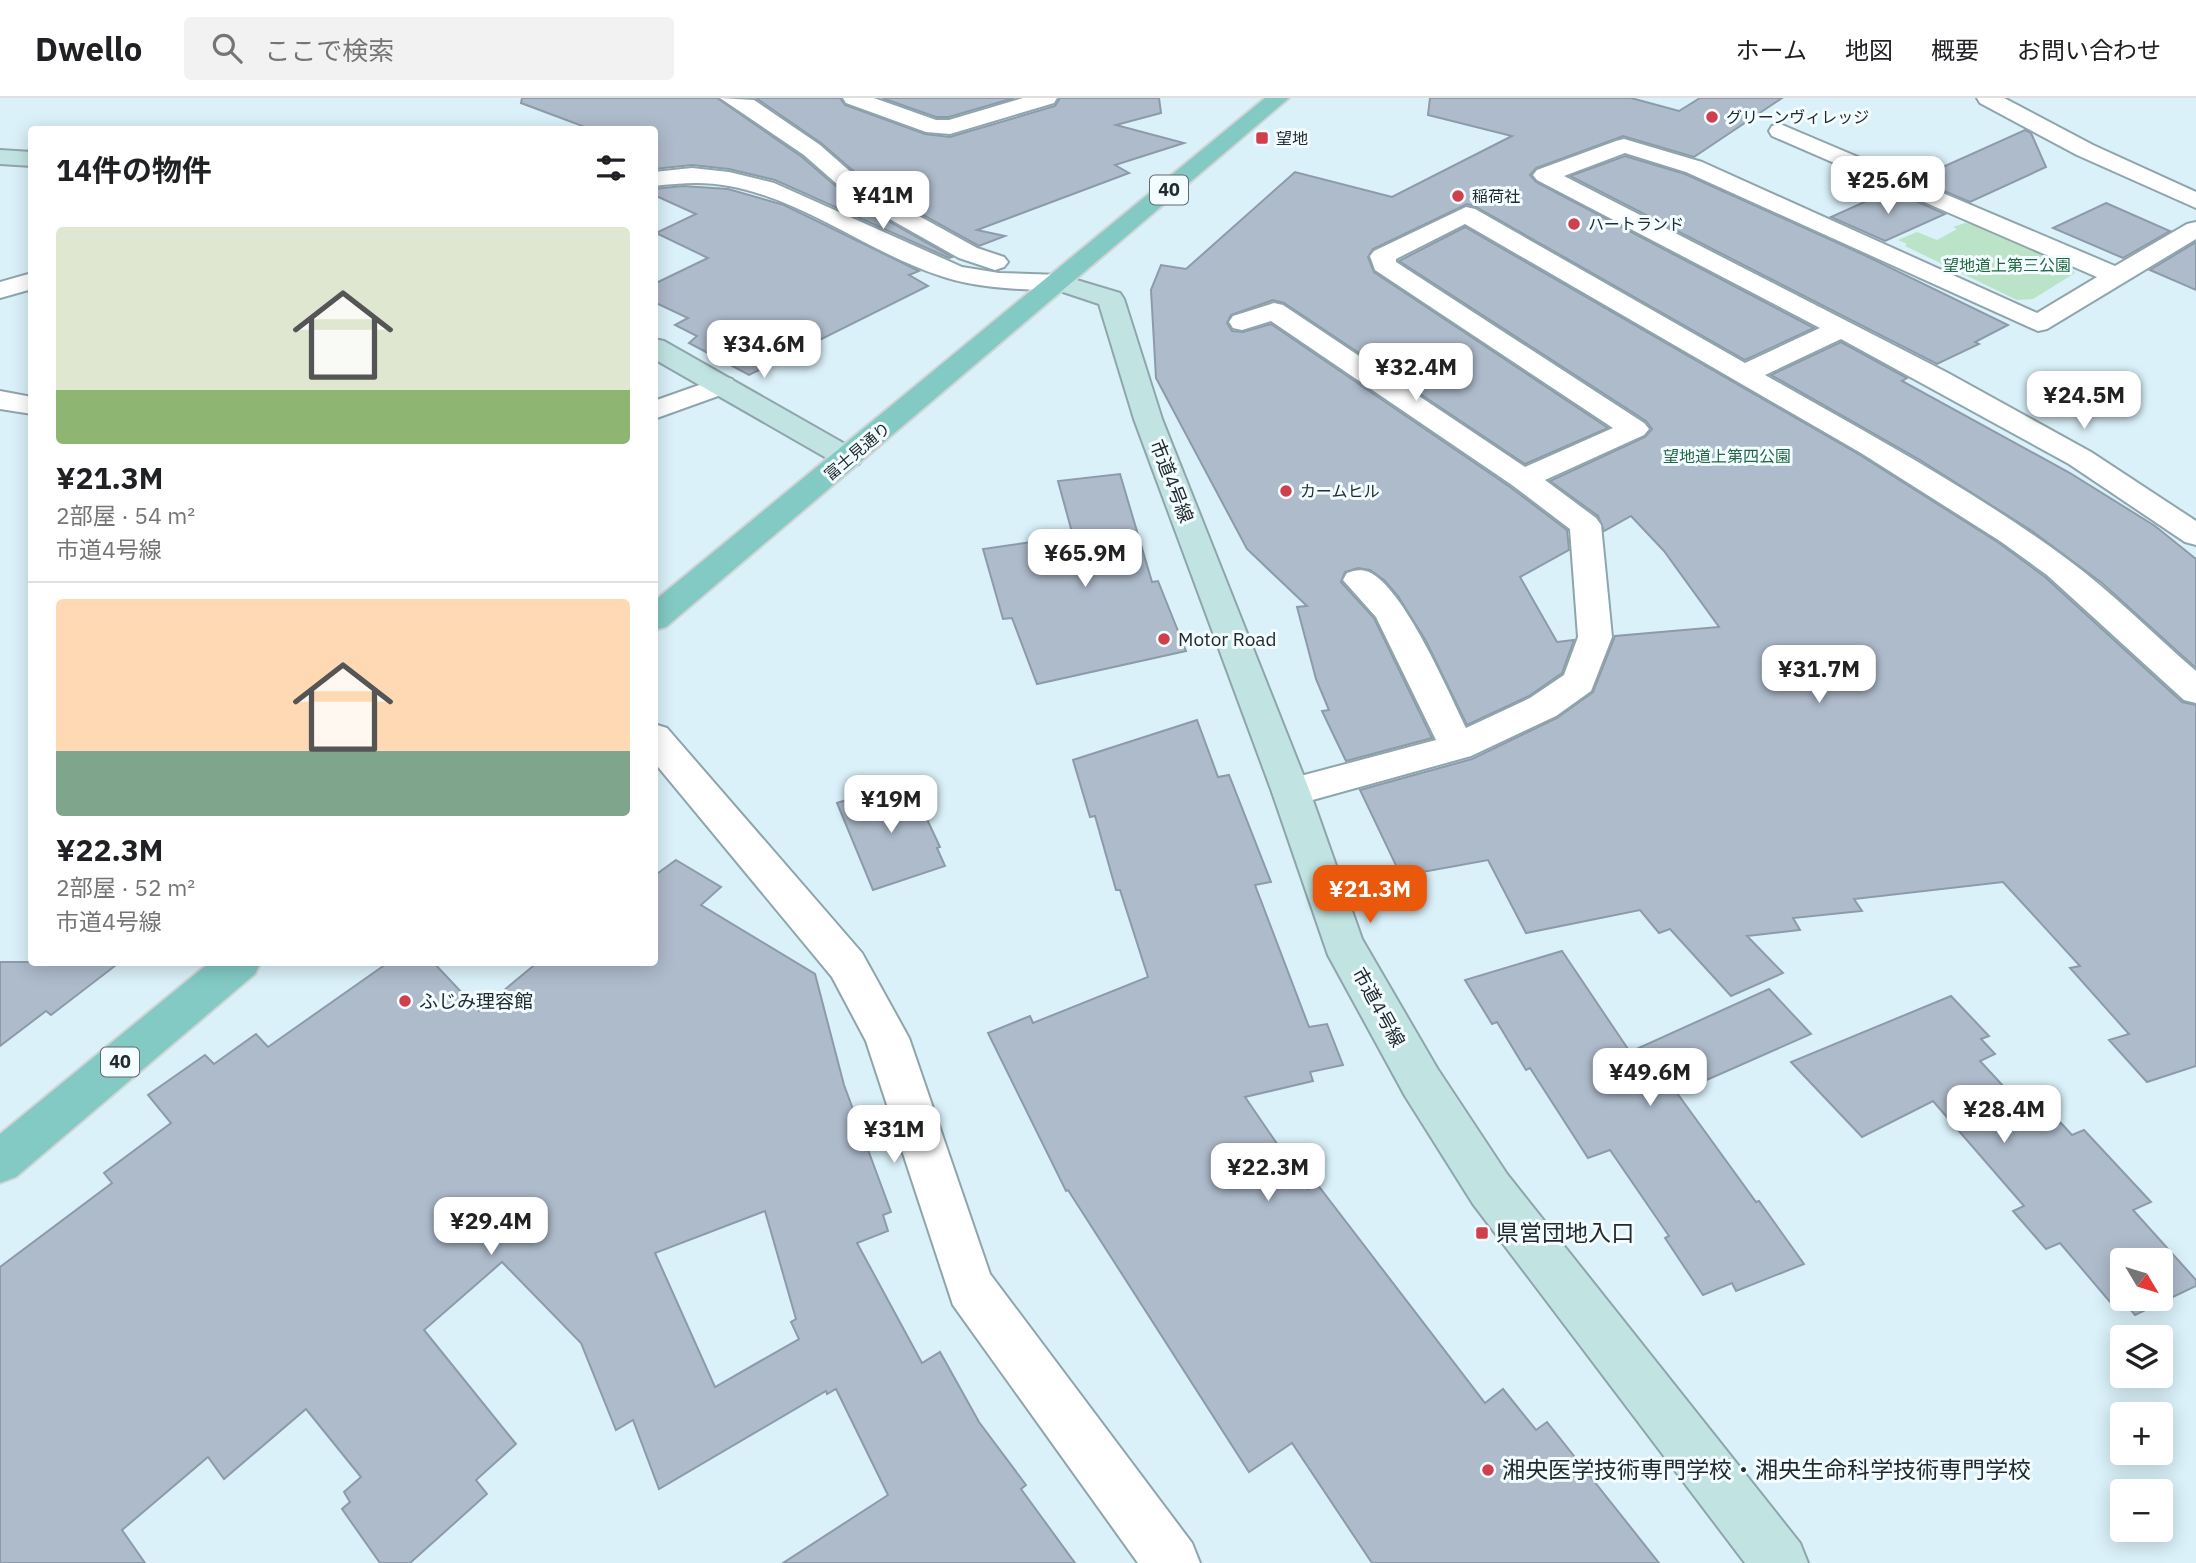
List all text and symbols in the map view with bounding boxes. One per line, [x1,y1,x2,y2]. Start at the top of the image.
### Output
search box [184,17,674,80]
text: Dwello [35,27,142,70]
icon: search [208,29,246,67]
text: ここで検索 [264,33,394,67]
text: ホーム [1736,34,1807,66]
text: 地図 [1845,34,1893,66]
text: 概要 [1931,34,1979,66]
text: お問い合わせ [2017,34,2161,66]
place label: グリーンヴィレッジ [1726,107,1869,127]
marker: グリーンヴィレッジ [1704,109,1720,125]
place label: 望地 [1276,128,1308,148]
marker: 望地 [1254,130,1270,146]
icon: filters [592,149,630,187]
text: 14件の物件 [56,150,212,189]
pin: ¥25.6M [1831,156,1945,216]
text: ¥25.6M [1847,164,1929,194]
pin: ¥41M [842,172,924,231]
road number: 40 [1150,176,1188,204]
text: ¥41M [852,179,914,209]
place label: 稲荷社 [1472,186,1520,206]
marker: 稲荷社 [1450,188,1466,204]
place label: ハートランド [1588,214,1684,234]
marker: ハートランド [1566,216,1582,232]
park label: 望地道上第三公園 [1943,255,2071,275]
icon: home [280,272,406,398]
pin: ¥34.6M [707,320,821,380]
text: ¥34.6M [723,328,805,358]
pin: ¥32.4M [1359,344,1473,403]
text: ¥32.4M [1375,351,1457,381]
pin: ¥24.5M [2027,372,2141,431]
text: ¥24.5M [2043,379,2125,409]
street label: 富士見通り [820,418,894,484]
street label: 市道4号線 [1145,436,1199,526]
park label: 望地道上第四公園 [1663,446,1791,466]
text: ¥21.3M [56,458,163,497]
place label: カームヒル [1300,481,1380,501]
marker: カームヒル [1278,483,1294,499]
text: 2部屋 · 54 m² [56,500,195,530]
pin: ¥65.9M [1028,530,1142,589]
text: 市道4号線 [56,534,162,564]
text: ¥65.9M [1044,537,1126,567]
place label: Motor Road [1178,627,1276,651]
marker: Motor Road [1156,631,1172,647]
icon: home [280,644,406,770]
pin: ¥31.7M [1762,646,1876,705]
text: ¥31.7M [1778,653,1860,683]
pin: ¥19M [850,776,932,835]
text: ¥19M [860,783,922,813]
text: ¥22.3M [56,830,163,869]
pin: ¥21.3M [1313,866,1427,925]
text: 2部屋 · 52 m² [56,872,195,902]
text: ¥21.3M [1329,873,1411,903]
text: 市道4号線 [56,906,162,936]
street label: 市道4号線 [1347,963,1411,1051]
place label: ふじみ理容館 [419,989,533,1013]
marker: ふじみ理容館 [397,993,413,1009]
road number: 40 [101,1048,139,1077]
pin: ¥49.6M [1593,1048,1707,1108]
text: ¥49.6M [1609,1056,1691,1086]
pin: ¥28.4M [1947,1086,2061,1145]
text: ¥28.4M [1963,1093,2045,1123]
pin: ¥31M [853,1105,935,1165]
text: ¥31M [863,1113,925,1143]
pin: ¥22.3M [1211,1144,1325,1203]
text: ¥22.3M [1227,1151,1309,1181]
pin: ¥29.4M [434,1198,548,1257]
text: ¥29.4M [450,1205,532,1235]
place label: 県営団地入口 [1496,1217,1634,1247]
marker: 県営団地入口 [1474,1225,1490,1241]
north arrow [2110,1248,2174,1311]
map controls [2110,1248,2173,1542]
button: layers [2110,1325,2173,1388]
button: + [2110,1402,2173,1465]
place label: 湘央医学技術専門学校・湘央生命科学技術専門学校 [1502,1454,2031,1484]
marker: 湘央医学技術専門学校・湘央生命科学技術専門学校 [1480,1462,1496,1478]
button: − [2110,1479,2173,1542]

